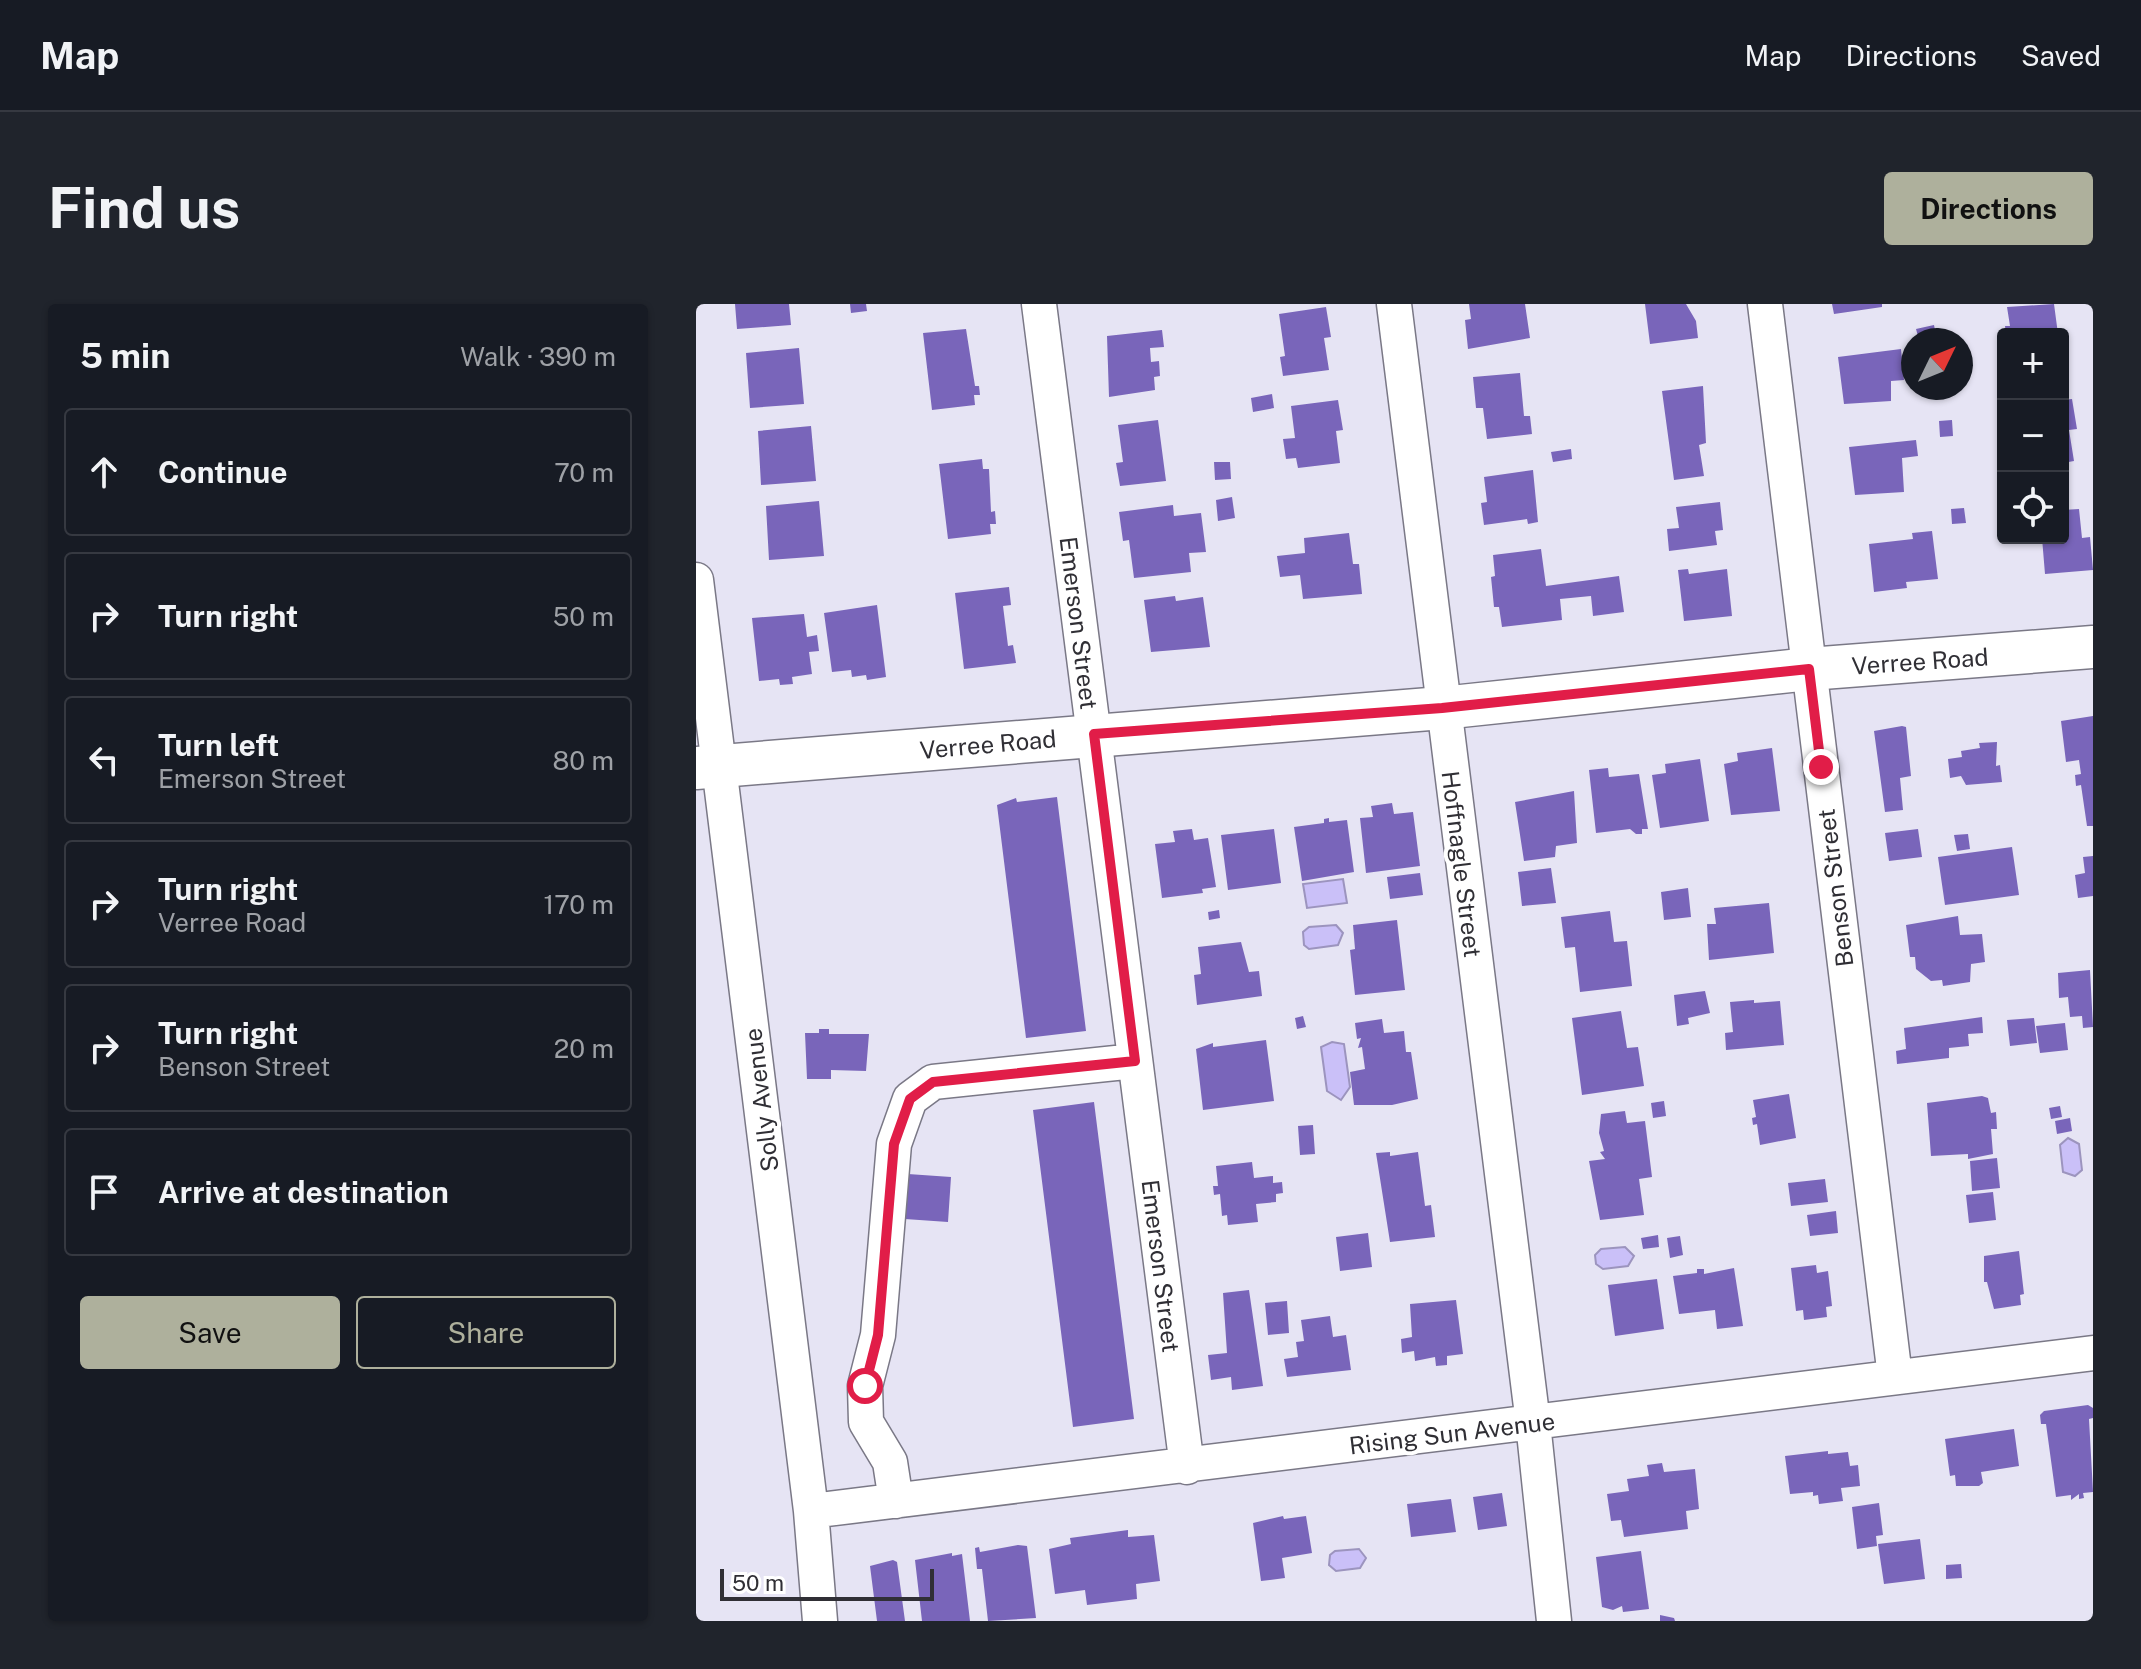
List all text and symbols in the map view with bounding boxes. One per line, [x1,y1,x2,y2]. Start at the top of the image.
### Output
text: Map [40,33,119,78]
text: Map [1745,39,1801,72]
text: Directions [1845,39,1977,72]
text: Saved [2021,39,2101,72]
button: Directions [1884,172,2093,245]
text: Find us [48,175,240,241]
north arrow [1901,328,1973,400]
map controls [1997,328,2069,544]
button: + [1997,328,2069,400]
text: 5 min [80,336,170,376]
text: Walk · 390 m [460,341,616,372]
button: − [1997,400,2069,472]
icon: ahead [82,450,126,494]
text: Continue [158,454,288,490]
text: 70 m [554,457,614,488]
button: locate [1997,472,2069,544]
street label: Emerson Street [1055,535,1103,711]
icon: right [82,594,126,638]
text: Turn right [158,598,298,634]
text: 50 m [553,601,614,632]
street label: Verree Road [1851,642,1989,680]
street label: Verree Road [919,724,1057,764]
text: Turn left [158,727,279,763]
icon: left [82,738,126,782]
text: 80 m [553,745,614,776]
route end [1803,749,1839,785]
text: Emerson Street [158,763,346,794]
street label: Hoffnagle Street [1437,769,1487,959]
street label: Benson Street [1811,807,1859,969]
text: Turn right [158,871,298,907]
icon: right [82,882,126,926]
text: 170 m [544,889,614,920]
text: Verree Road [158,907,306,938]
text: Turn right [158,1015,298,1051]
icon: right [82,1026,126,1070]
street label: Solly Avenue [738,1027,784,1173]
text: 20 m [554,1033,614,1064]
text: Benson Street [158,1051,330,1082]
icon: arrive [82,1170,126,1214]
text: Arrive at destination [158,1174,449,1210]
street label: Emerson Street [1137,1178,1185,1354]
button: Save [80,1296,340,1369]
button: Share [356,1296,616,1369]
route start [847,1368,883,1404]
street label: Rising Sun Avenue [1347,1406,1557,1460]
scale bar [720,1565,934,1601]
text: 50 m [732,1570,784,1596]

